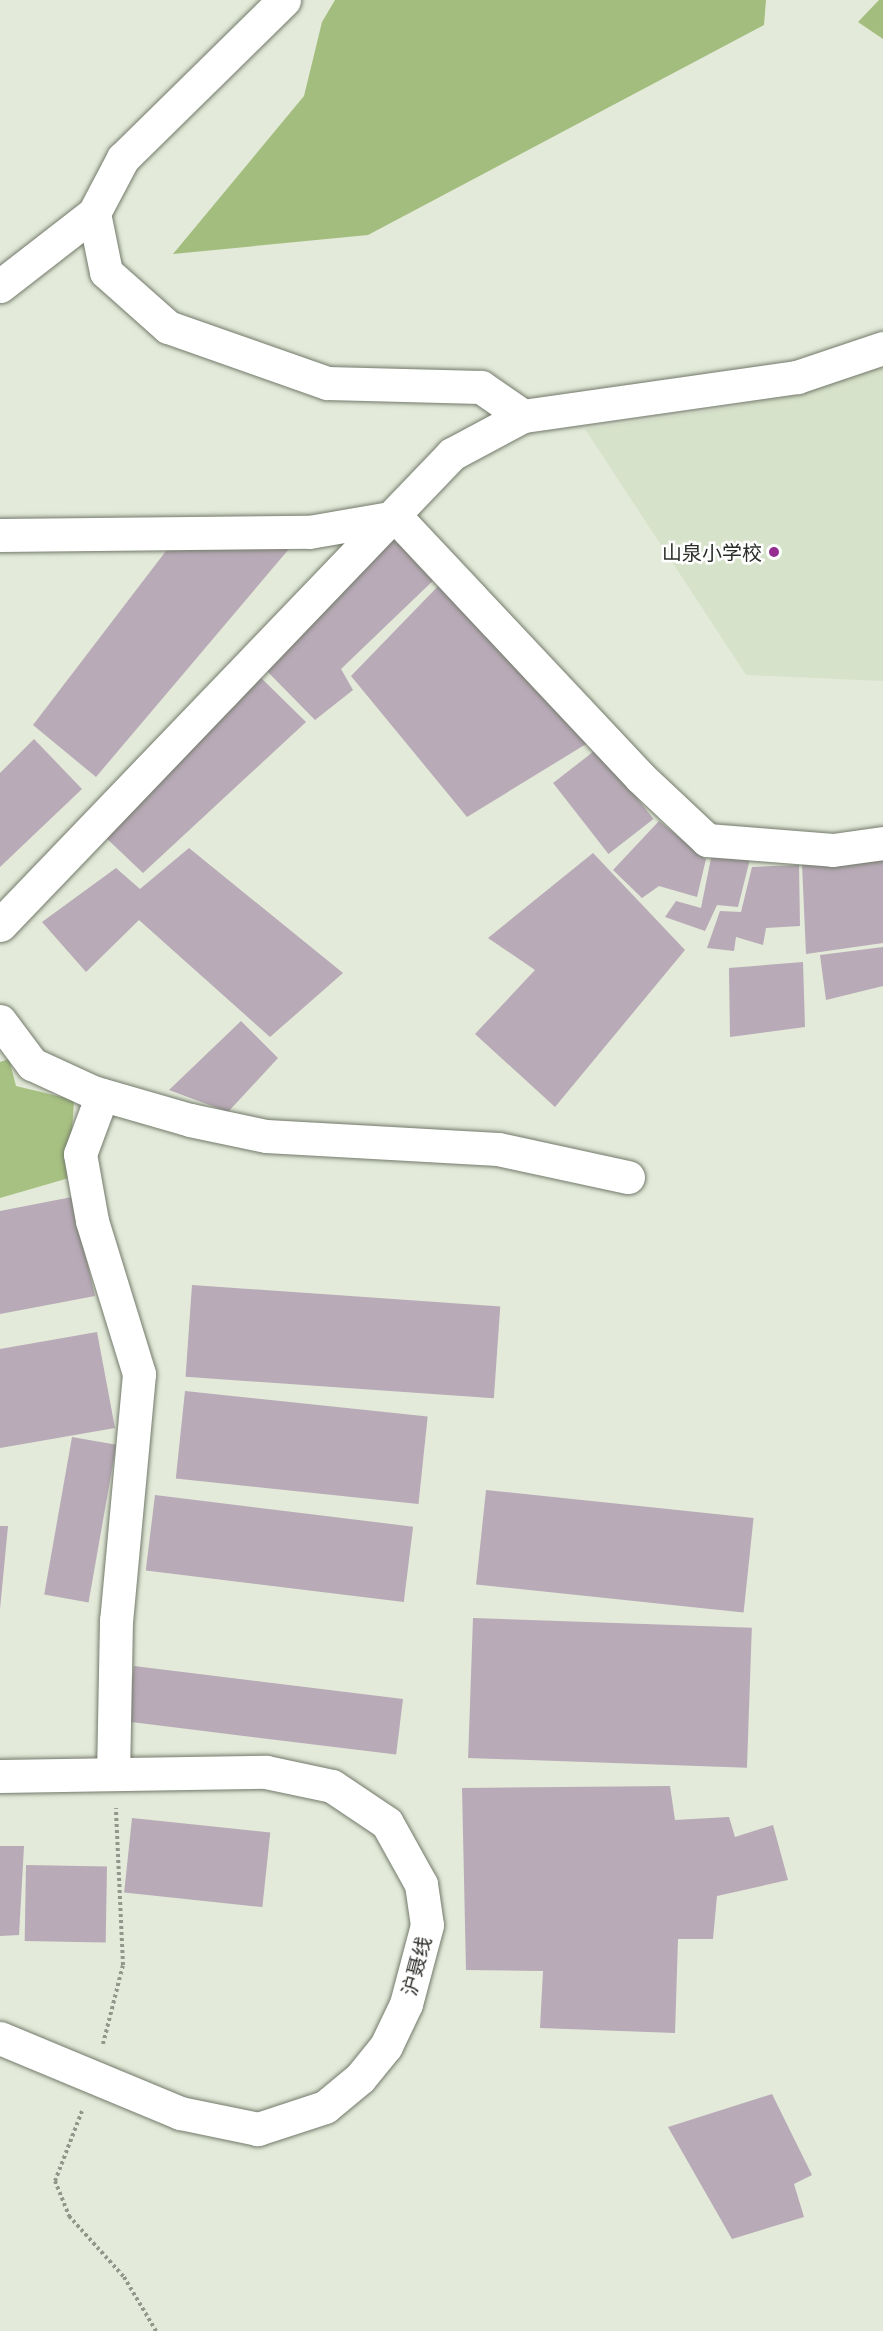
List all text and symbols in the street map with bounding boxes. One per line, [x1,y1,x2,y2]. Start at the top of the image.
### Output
place label: 山泉小学校 [662,540,762,564]
marker: 山泉小学校 [767,545,781,559]
street label: 沪聂线 [397,1934,435,1998]

